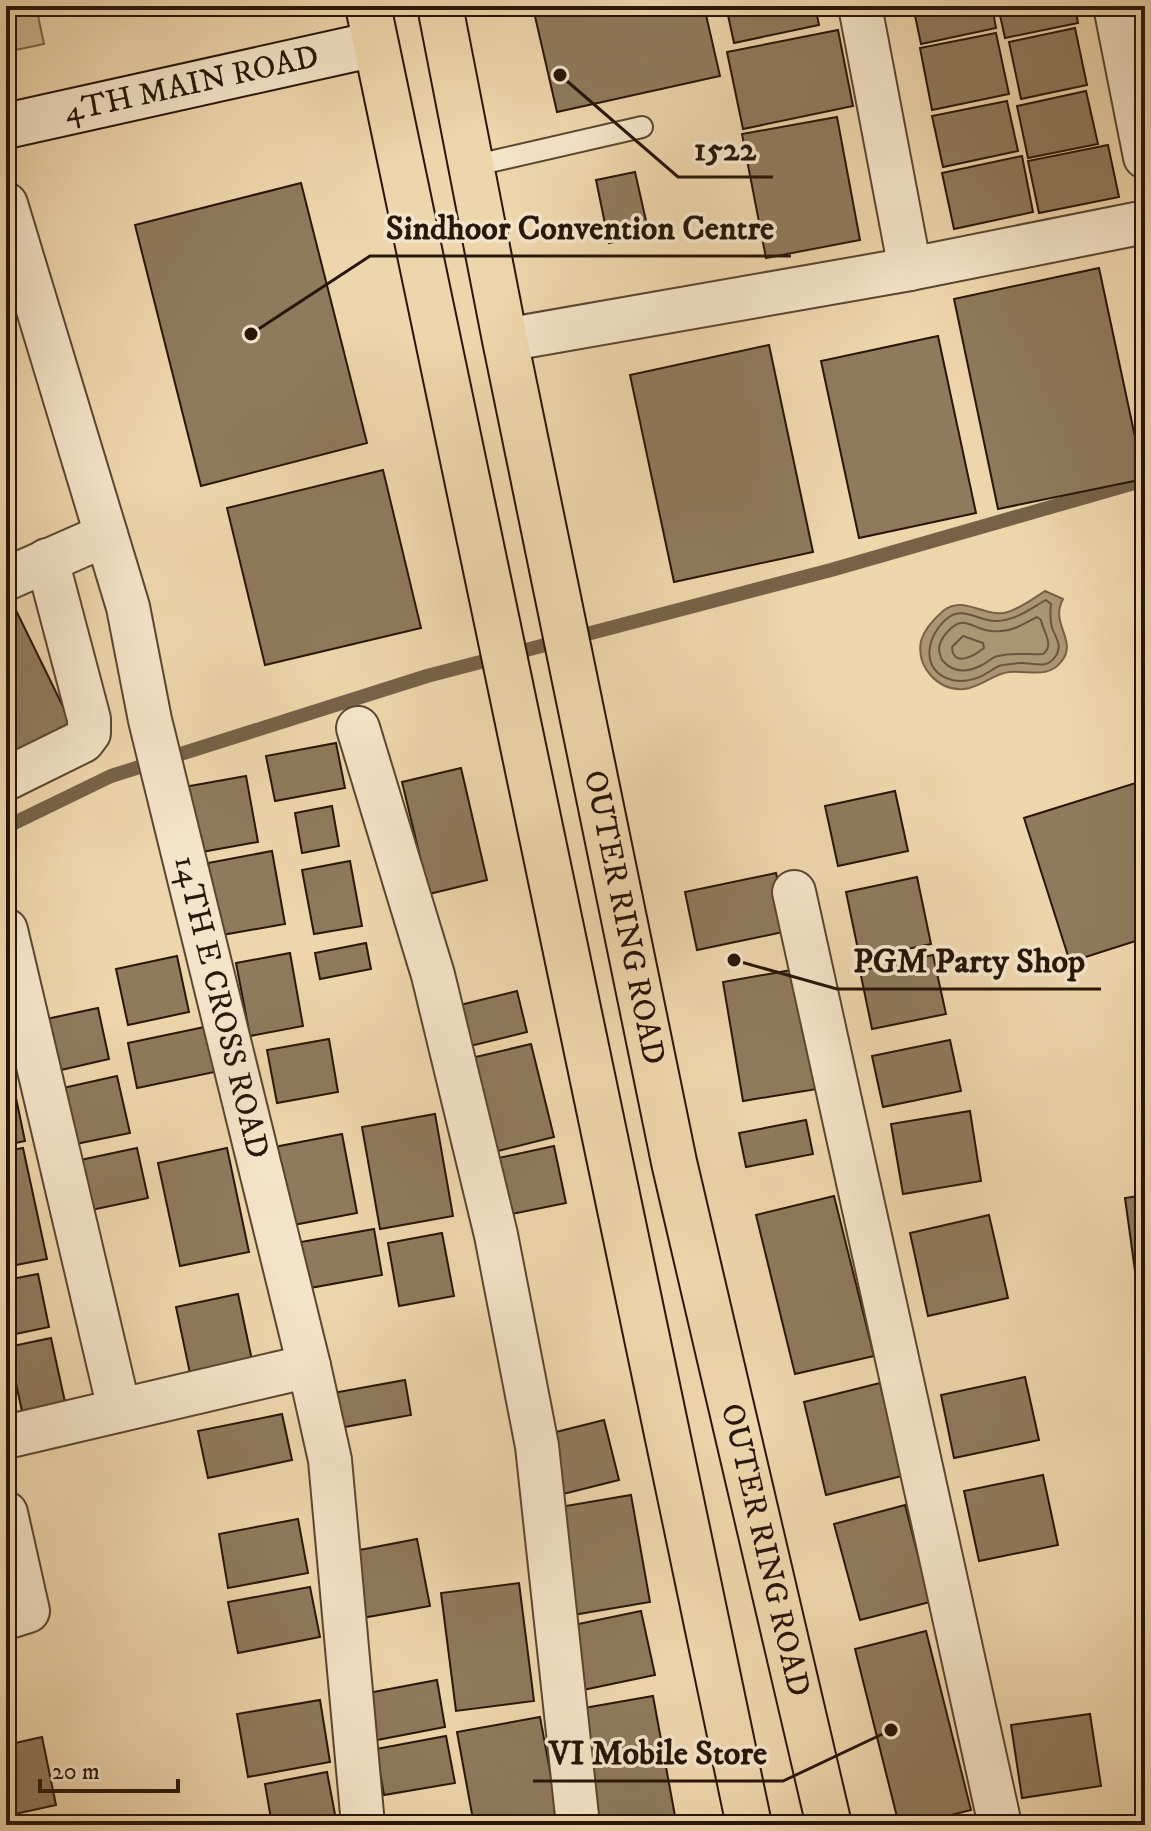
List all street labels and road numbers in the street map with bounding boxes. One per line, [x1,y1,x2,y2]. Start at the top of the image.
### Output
street label: 4TH MAIN ROAD [60,37,323,133]
street label: OUTER RING ROAD [574,767,674,1068]
street label: 14TH E CROSS ROAD [164,852,277,1163]
street label: OUTER RING ROAD [711,1400,818,1700]

